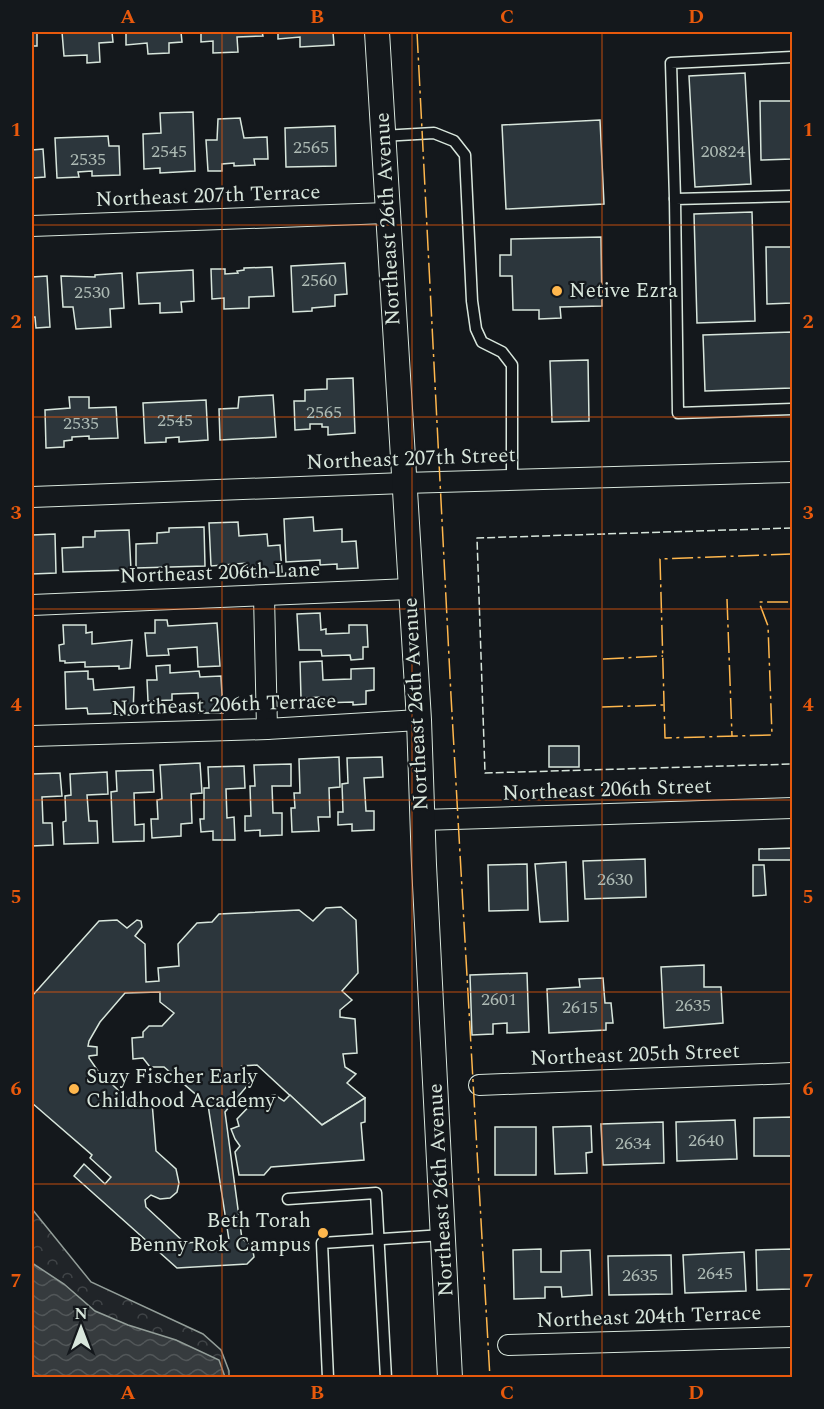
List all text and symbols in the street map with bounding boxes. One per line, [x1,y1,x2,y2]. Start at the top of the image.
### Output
text: A [120,2,136,32]
text: B [310,2,324,32]
text: C [500,2,514,32]
text: D [688,2,704,32]
street label: Northeast 26th Avenue [366,112,410,326]
text: 1 [10,115,22,145]
text: 1 [802,115,814,145]
house number: 2565 [293,134,329,161]
house number: 2545 [151,138,187,165]
house number: 20824 [701,138,746,165]
house number: 2535 [70,146,106,173]
street label: Northeast 207th Terrace [95,176,321,216]
house number: 2560 [301,267,337,294]
place label: Netive Ezra [569,275,679,307]
house number: 2530 [74,279,110,306]
marker: Netive Ezra [550,284,564,298]
text: 2 [10,307,22,337]
text: 2 [802,307,814,337]
house number: 2565 [306,399,342,426]
house number: 2545 [157,407,193,434]
house number: 2535 [63,410,99,437]
street label: Northeast 207th Street [306,439,516,479]
text: 3 [10,498,22,528]
text: 3 [802,498,814,528]
street label: Northeast 206th Lane [119,554,321,592]
street label: Northeast 26th Avenue [394,597,438,811]
street label: Northeast 206th Terrace [111,685,337,725]
text: 4 [10,690,22,720]
text: 4 [802,690,814,720]
street label: Northeast 206th Street [502,770,712,810]
house number: 2630 [597,866,633,893]
text: 5 [10,882,22,912]
text: 5 [802,882,814,912]
house number: 2601 [481,986,517,1013]
house number: 2635 [675,992,711,1019]
house number: 2615 [562,994,598,1021]
street label: Northeast 205th Street [530,1035,740,1075]
place label: Suzy Fischer Early Childhood Academy [86,1061,276,1117]
text: 6 [10,1074,22,1104]
text: 6 [802,1074,814,1104]
marker: Suzy Fischer Early Childhood Academy [67,1082,81,1096]
street label: Northeast 26th Avenue [419,1083,463,1297]
house number: 2640 [688,1127,724,1154]
house number: 2634 [615,1130,651,1157]
place label: Beth Torah Benny Rok Campus [129,1205,311,1261]
marker: Beth Torah Benny Rok Campus [316,1226,330,1240]
house number: 2645 [697,1260,733,1287]
house number: 2635 [622,1262,658,1289]
text: 7 [10,1266,22,1296]
text: 7 [802,1266,814,1296]
street label: Northeast 204th Terrace [536,1297,762,1337]
north arrow [51,1298,111,1358]
text: N [74,1302,88,1326]
text: A [120,1378,136,1408]
text: B [310,1378,324,1408]
text: C [500,1378,514,1408]
text: D [688,1378,704,1408]

